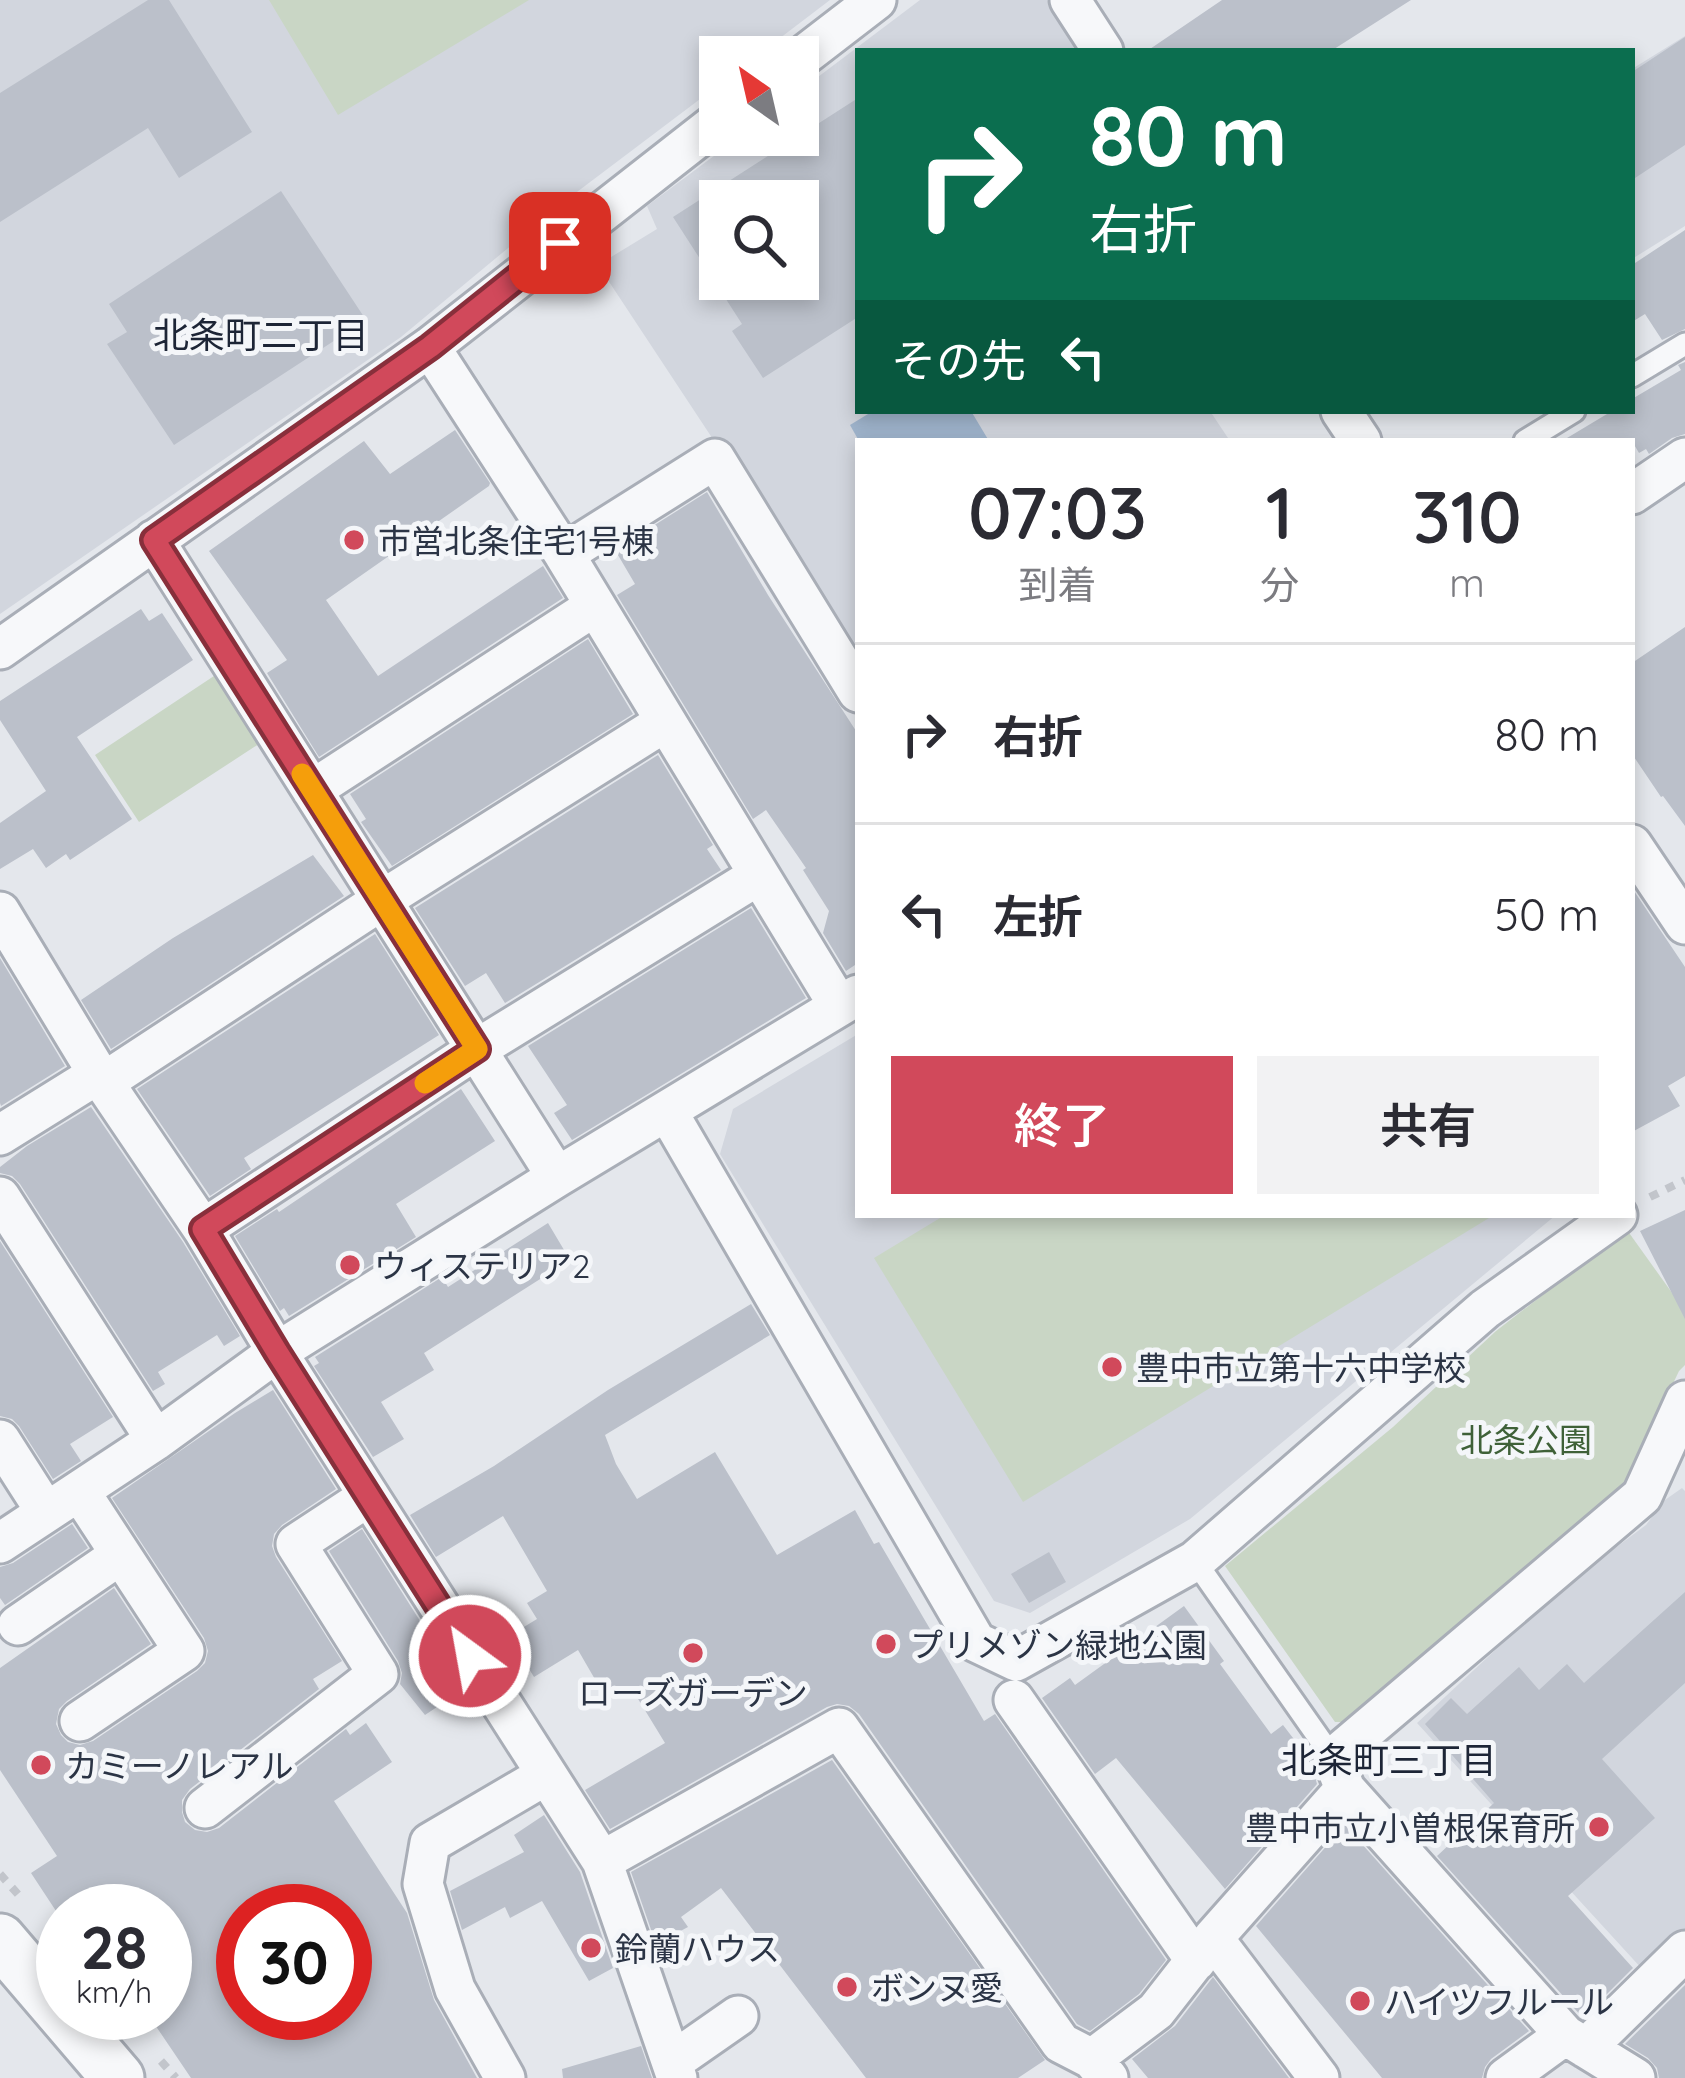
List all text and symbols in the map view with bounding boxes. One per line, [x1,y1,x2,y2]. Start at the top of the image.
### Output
north arrow [699,36,819,156]
map controls [699,36,819,300]
text: 80 m [1089,82,1288,187]
icon: right [891,96,1047,252]
button: search [699,180,819,300]
pin [509,192,611,294]
text: 右折 [1089,195,1197,263]
icon: arrive [527,210,593,276]
district label: 北条町二丁目 [153,312,369,357]
icon: left [1050,324,1116,390]
text: その先 [891,332,1026,388]
text: 07:03 [968,467,1147,557]
text: 1 [1266,467,1293,557]
text: 310 [1412,471,1522,561]
place label: 市営北条住宅1号棟 [378,520,654,561]
marker: 市営北条住宅1号棟 [341,527,367,553]
text: m [1449,558,1485,607]
text: 到着 [1019,560,1097,609]
text: 分 [1260,560,1299,609]
icon: right [891,701,957,767]
text: 80 m [1495,706,1599,762]
text: 右折 [993,708,1083,764]
icon: left [891,881,957,947]
text: 50 m [1494,886,1599,942]
text: 左折 [993,888,1083,944]
button: 終了 [891,1056,1233,1194]
button: 共有 [1257,1056,1599,1194]
place label: ウィステリア2 [374,1245,590,1286]
marker: ウィステリア2 [337,1252,363,1278]
place label: 豊中市立第十六中学校 [1136,1347,1466,1388]
marker: 豊中市立第十六中学校 [1099,1354,1125,1380]
park label: 北条公園 [1460,1419,1592,1460]
position arrow [407,1593,533,1719]
place label: プリメゾン緑地公園 [910,1624,1207,1665]
marker: プリメゾン緑地公園 [873,1631,899,1657]
marker: ローズガーデン [680,1640,706,1666]
place label: ローズガーデン [578,1672,808,1713]
district label: 北条町三丁目 [1281,1737,1497,1782]
place label: カミーノレアル [65,1745,294,1786]
marker: カミーノレアル [28,1752,54,1778]
place label: 豊中市立小曽根保育所 [1245,1807,1575,1848]
marker: 豊中市立小曽根保育所 [1586,1814,1612,1840]
speed limit sign: 30 [216,1884,372,2040]
text: 28 [80,1909,148,1984]
place label: 鈴蘭ハウス [615,1928,780,1969]
marker: 鈴蘭ハウス [578,1935,604,1961]
place label: ボンヌ愛 [871,1967,1003,2008]
text: km/h [76,1973,152,2011]
marker: ボンヌ愛 [834,1974,860,2000]
place label: ハイツフルール [1384,1981,1614,2022]
marker: ハイツフルール [1347,1988,1373,2014]

